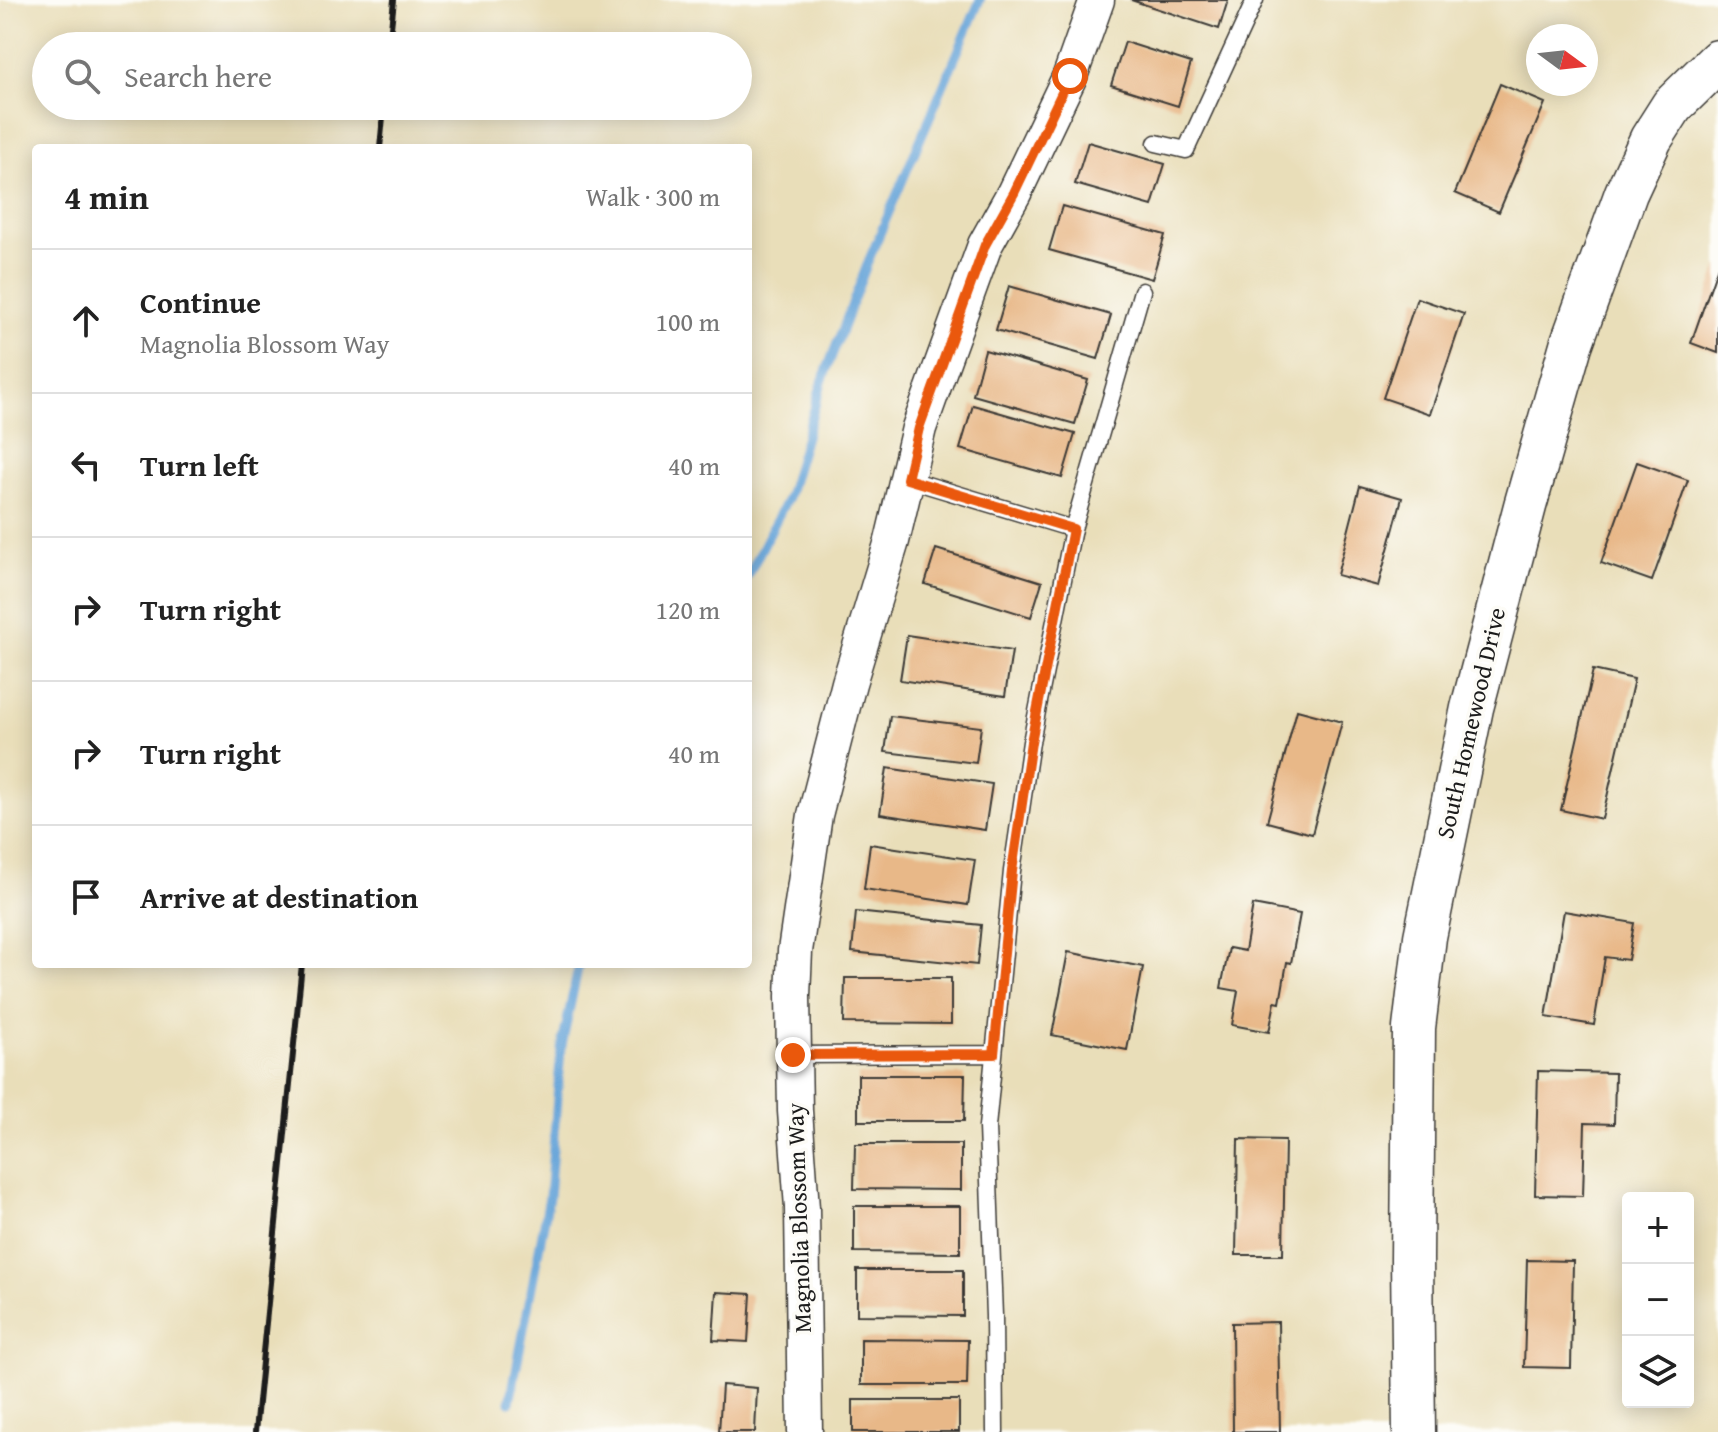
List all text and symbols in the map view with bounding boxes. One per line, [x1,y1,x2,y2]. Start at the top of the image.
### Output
north arrow [1526,24,1598,96]
search box [32,32,752,120]
icon: search [60,54,104,98]
text: Search here [124,54,272,98]
route start [1052,58,1088,94]
text: 4 min [64,172,149,221]
text: Walk · 300 m [586,177,720,216]
text: Continue [140,280,261,324]
icon: ahead [64,299,108,343]
text: 100 m [655,302,720,341]
text: Magnolia Blossom Way [140,324,390,363]
icon: left [64,443,108,487]
text: Turn left [140,443,259,487]
text: 40 m [668,446,720,485]
icon: right [64,587,108,631]
text: Turn right [140,587,281,631]
text: 120 m [655,590,720,629]
street label: South Homewood Drive [1427,604,1514,842]
icon: right [64,731,108,775]
text: Turn right [140,731,281,775]
text: 40 m [668,734,720,773]
icon: arrive [64,875,108,919]
text: Arrive at destination [140,875,418,919]
route end [775,1037,811,1073]
street label: Magnolia Blossom Way [777,1102,820,1334]
map controls [1622,1192,1694,1408]
button: + [1622,1192,1694,1264]
button: − [1622,1264,1694,1336]
button: layers [1622,1336,1694,1408]

